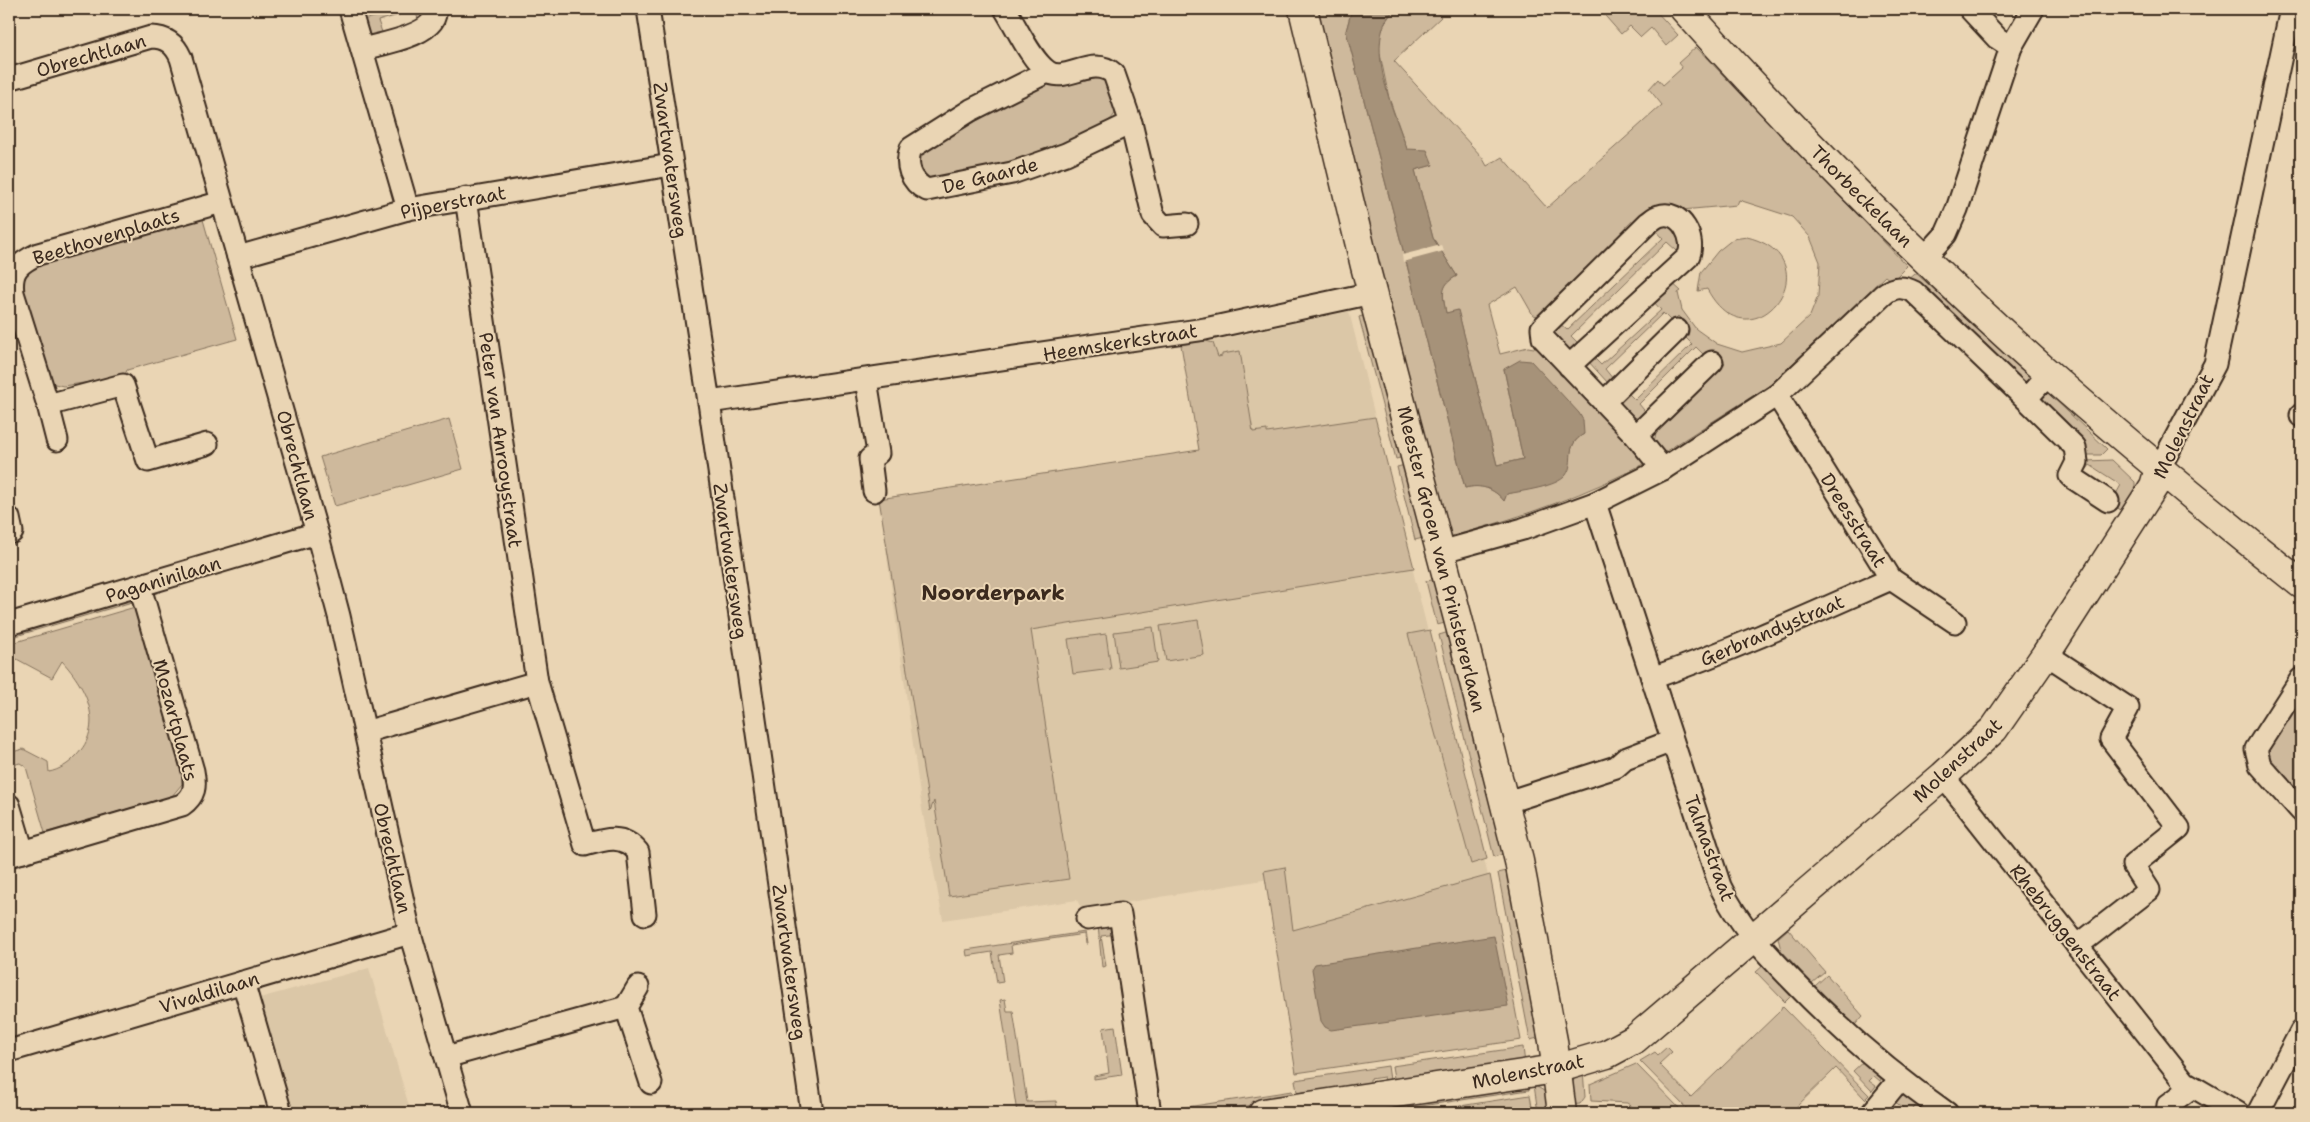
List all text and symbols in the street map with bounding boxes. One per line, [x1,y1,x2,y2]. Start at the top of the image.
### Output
street label: Obrechtlaan [33,28,149,83]
street label: Zwartwatersweg [647,81,694,240]
street label: Thorbeckelaan [1805,140,1918,253]
street label: De Gaarde [940,152,1041,199]
street label: Pijperstraat [398,180,508,225]
street label: Beethovenplaats [30,202,183,271]
street label: Heemskerkstraat [1041,318,1199,367]
street label: Peter van Anrooystraat [473,331,528,549]
street label: Molenstraat [2147,370,2220,483]
street label: Meester Groen van Prinstererlaan [1391,403,1492,715]
street label: Obrechtlaan [271,407,324,523]
street label: Dreesstraat [1815,468,1892,572]
street label: Zwartwatersweg [707,482,754,641]
street label: Paganinilaan [103,550,224,609]
district label: Noorderpark [921,579,1065,607]
street label: Gerbrandystraat [1696,589,1848,672]
street label: Mozartplaats [147,656,204,784]
street label: Molenstraat [1907,712,2007,808]
street label: Talmastraat [1679,792,1740,905]
street label: Obrechtlaan [368,800,417,916]
street label: Rhebruggenstraat [2004,859,2127,1006]
street label: Zwartwatersweg [766,883,813,1042]
street label: Vivaldilaan [156,965,262,1020]
street label: Molenstraat [1470,1048,1586,1095]

